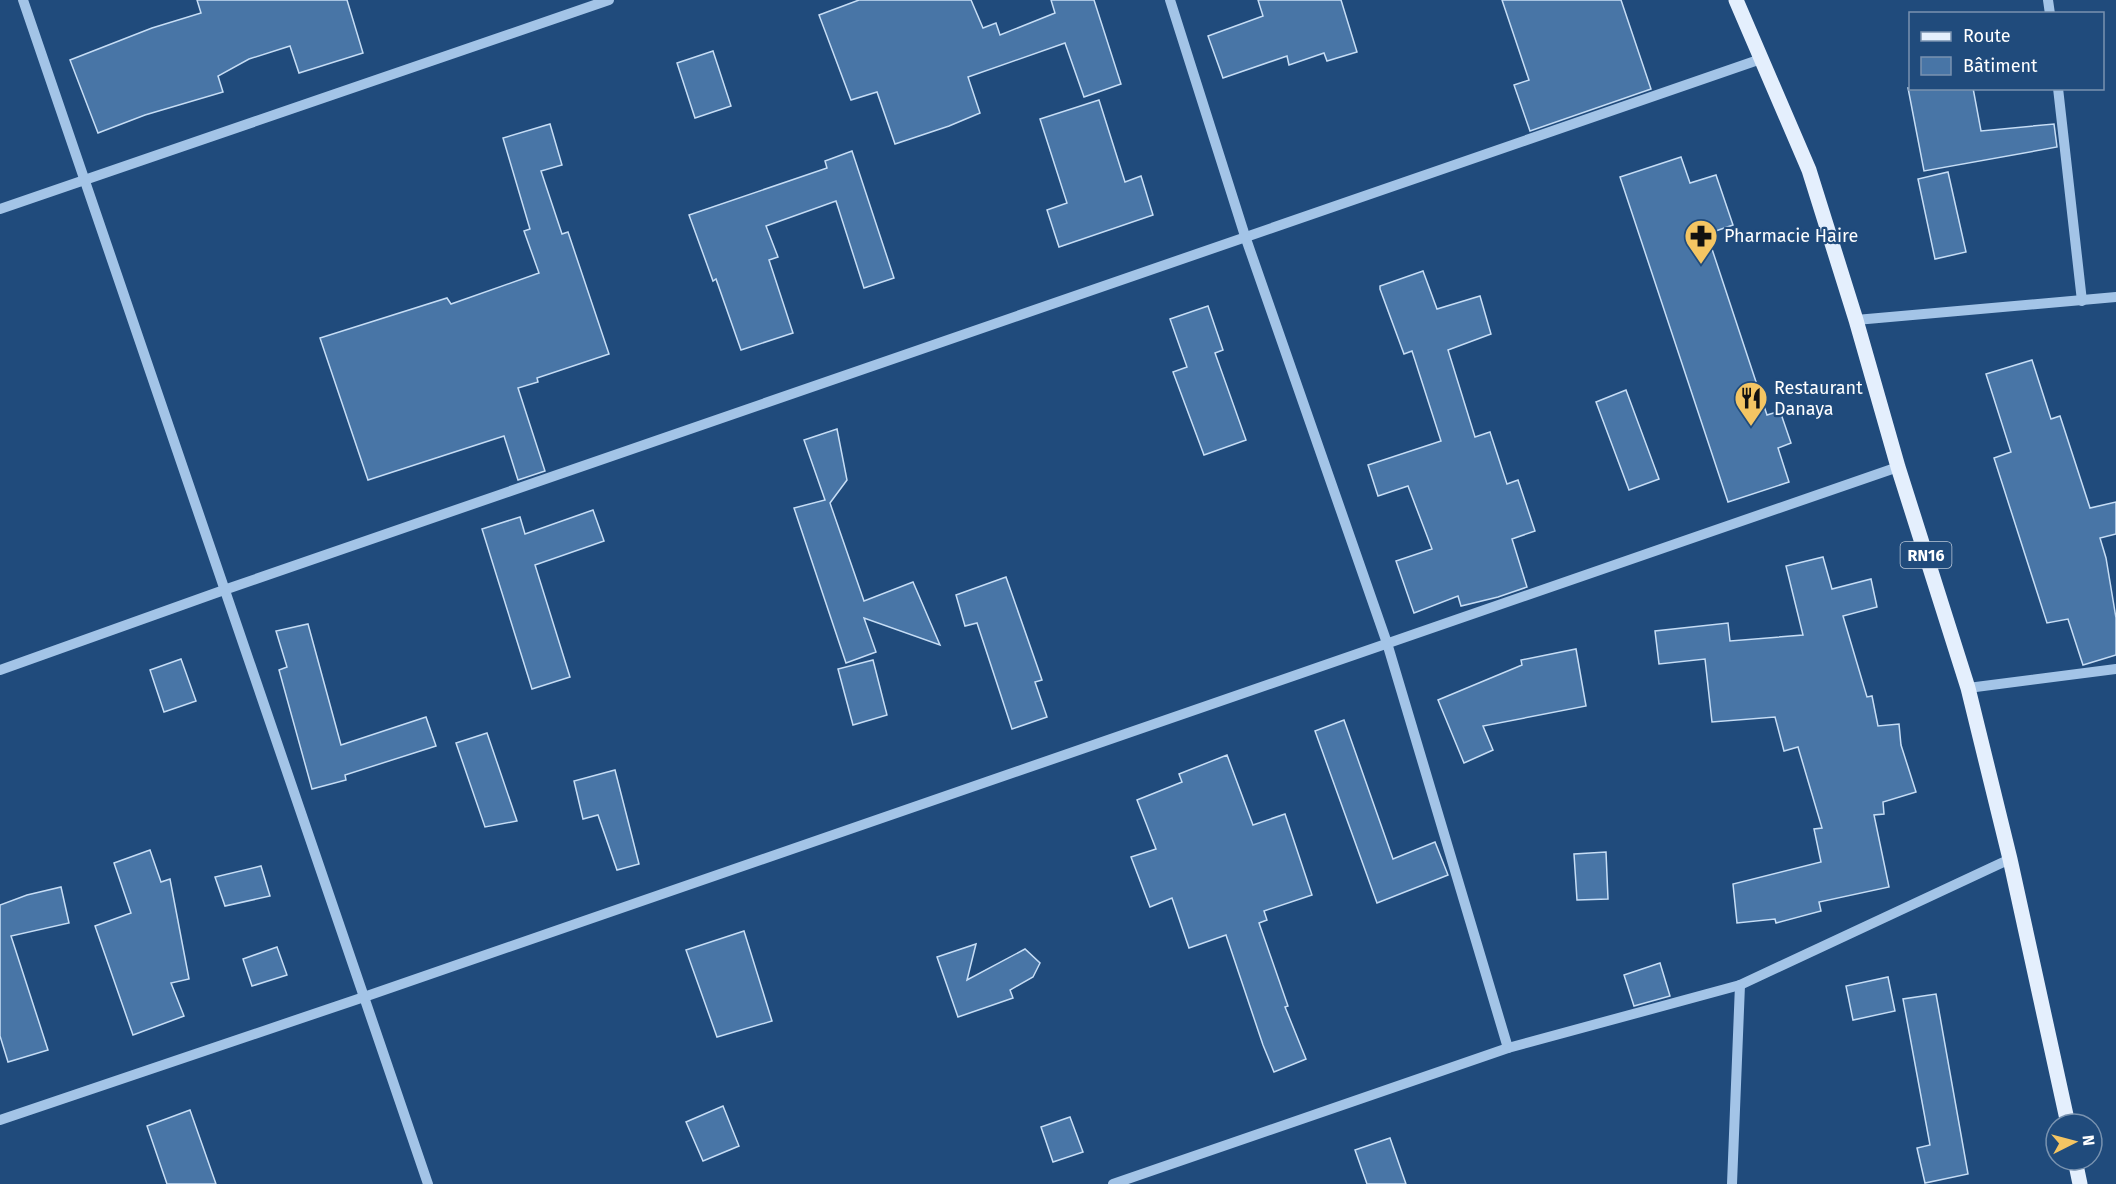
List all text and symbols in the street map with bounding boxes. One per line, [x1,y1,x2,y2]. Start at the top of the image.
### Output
legend [1909,12,2104,90]
text: Route [1963,25,2011,47]
text: Bâtiment [1963,55,2038,77]
pharmacy icon: Pharmacie Haire [1683,218,1719,265]
place label: Pharmacie Haire [1724,225,1858,247]
place label: Restaurant Danaya [1774,377,1863,420]
restaurant icon: Restaurant Danaya [1733,380,1769,427]
road number: RN16 [1900,542,1952,568]
north arrow [2044,1112,2104,1172]
text: N [2078,1134,2098,1147]

